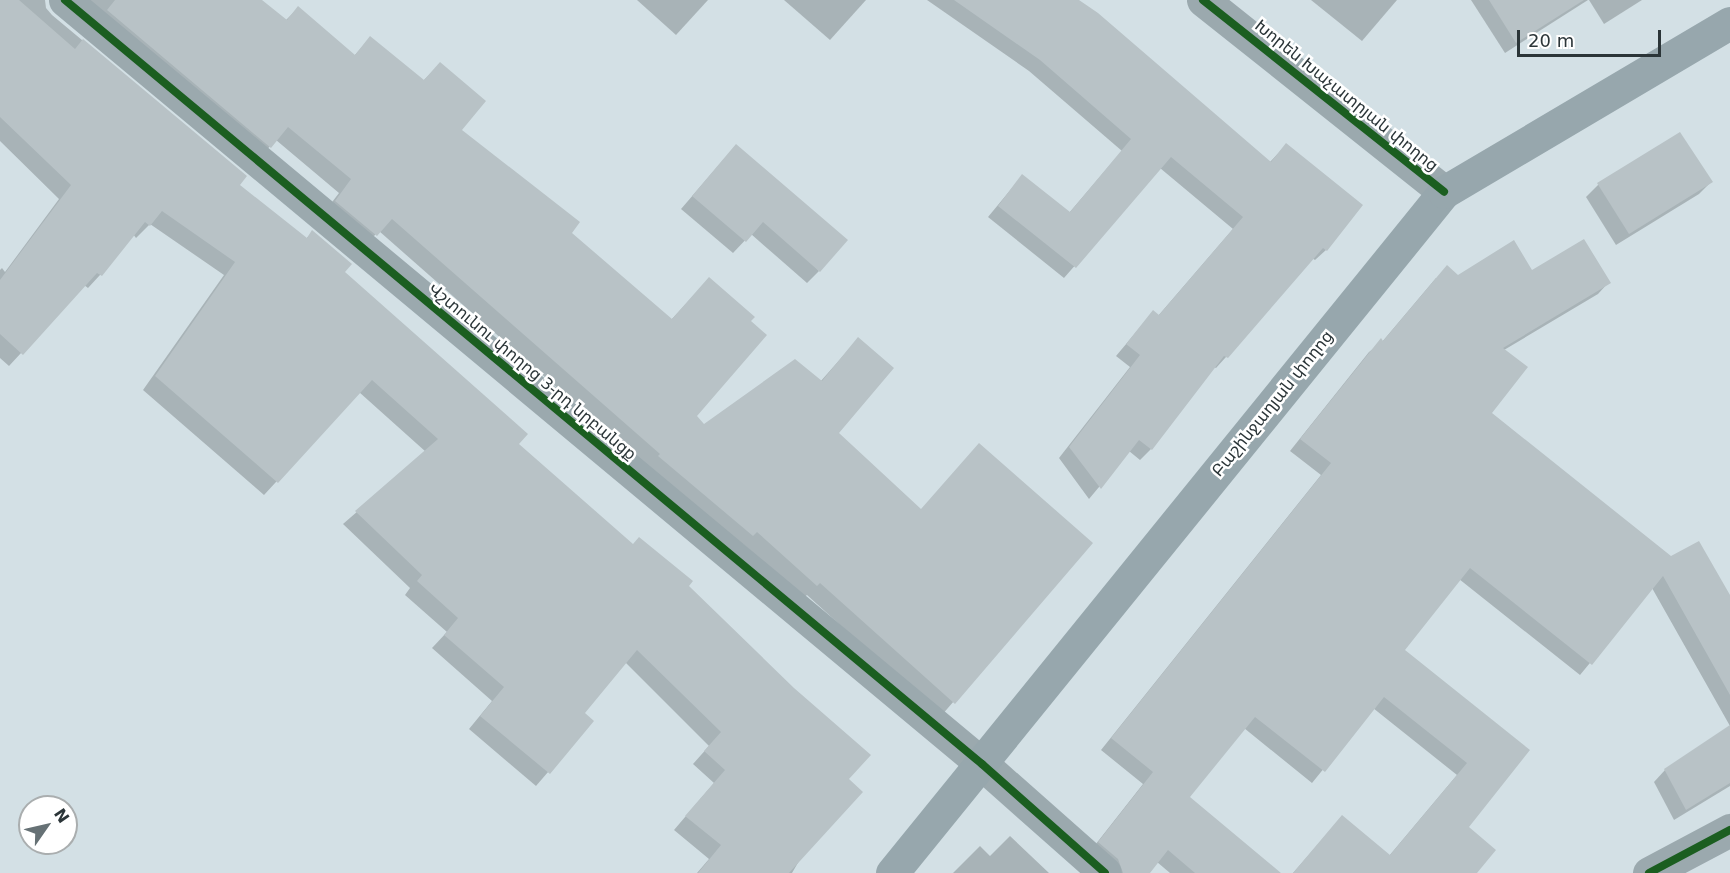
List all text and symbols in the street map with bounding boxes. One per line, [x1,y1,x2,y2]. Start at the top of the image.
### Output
street label: Խորեն Խաչատրյան փողոց [1251,16,1441,176]
scale bar [1520,18,1664,56]
text: 20 m [1528,30,1574,51]
street label: Վշտունու փողոց 3-րդ նրբանցք [425,280,639,464]
street label: Բաշինջաղյան փողոց [1208,327,1338,481]
north arrow [18,795,78,855]
text: N [50,805,73,827]

